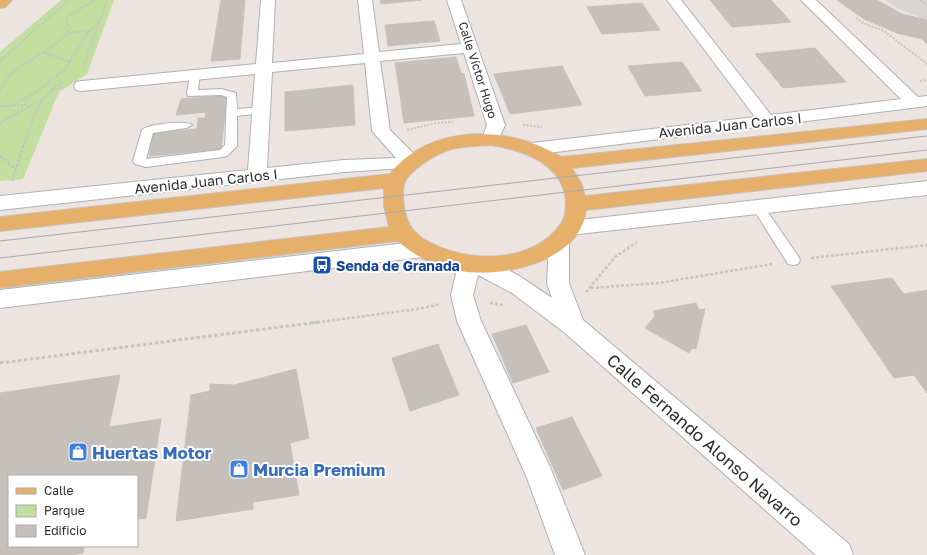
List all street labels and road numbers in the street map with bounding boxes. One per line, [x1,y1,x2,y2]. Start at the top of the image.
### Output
street label: Calle Víctor Hugo [455,20,501,120]
street label: Avenida Juan Carlos I [658,109,802,141]
street label: Avenida Juan Carlos I [134,165,278,197]
street label: Calle Fernando Alonso Navarro [603,349,807,531]

